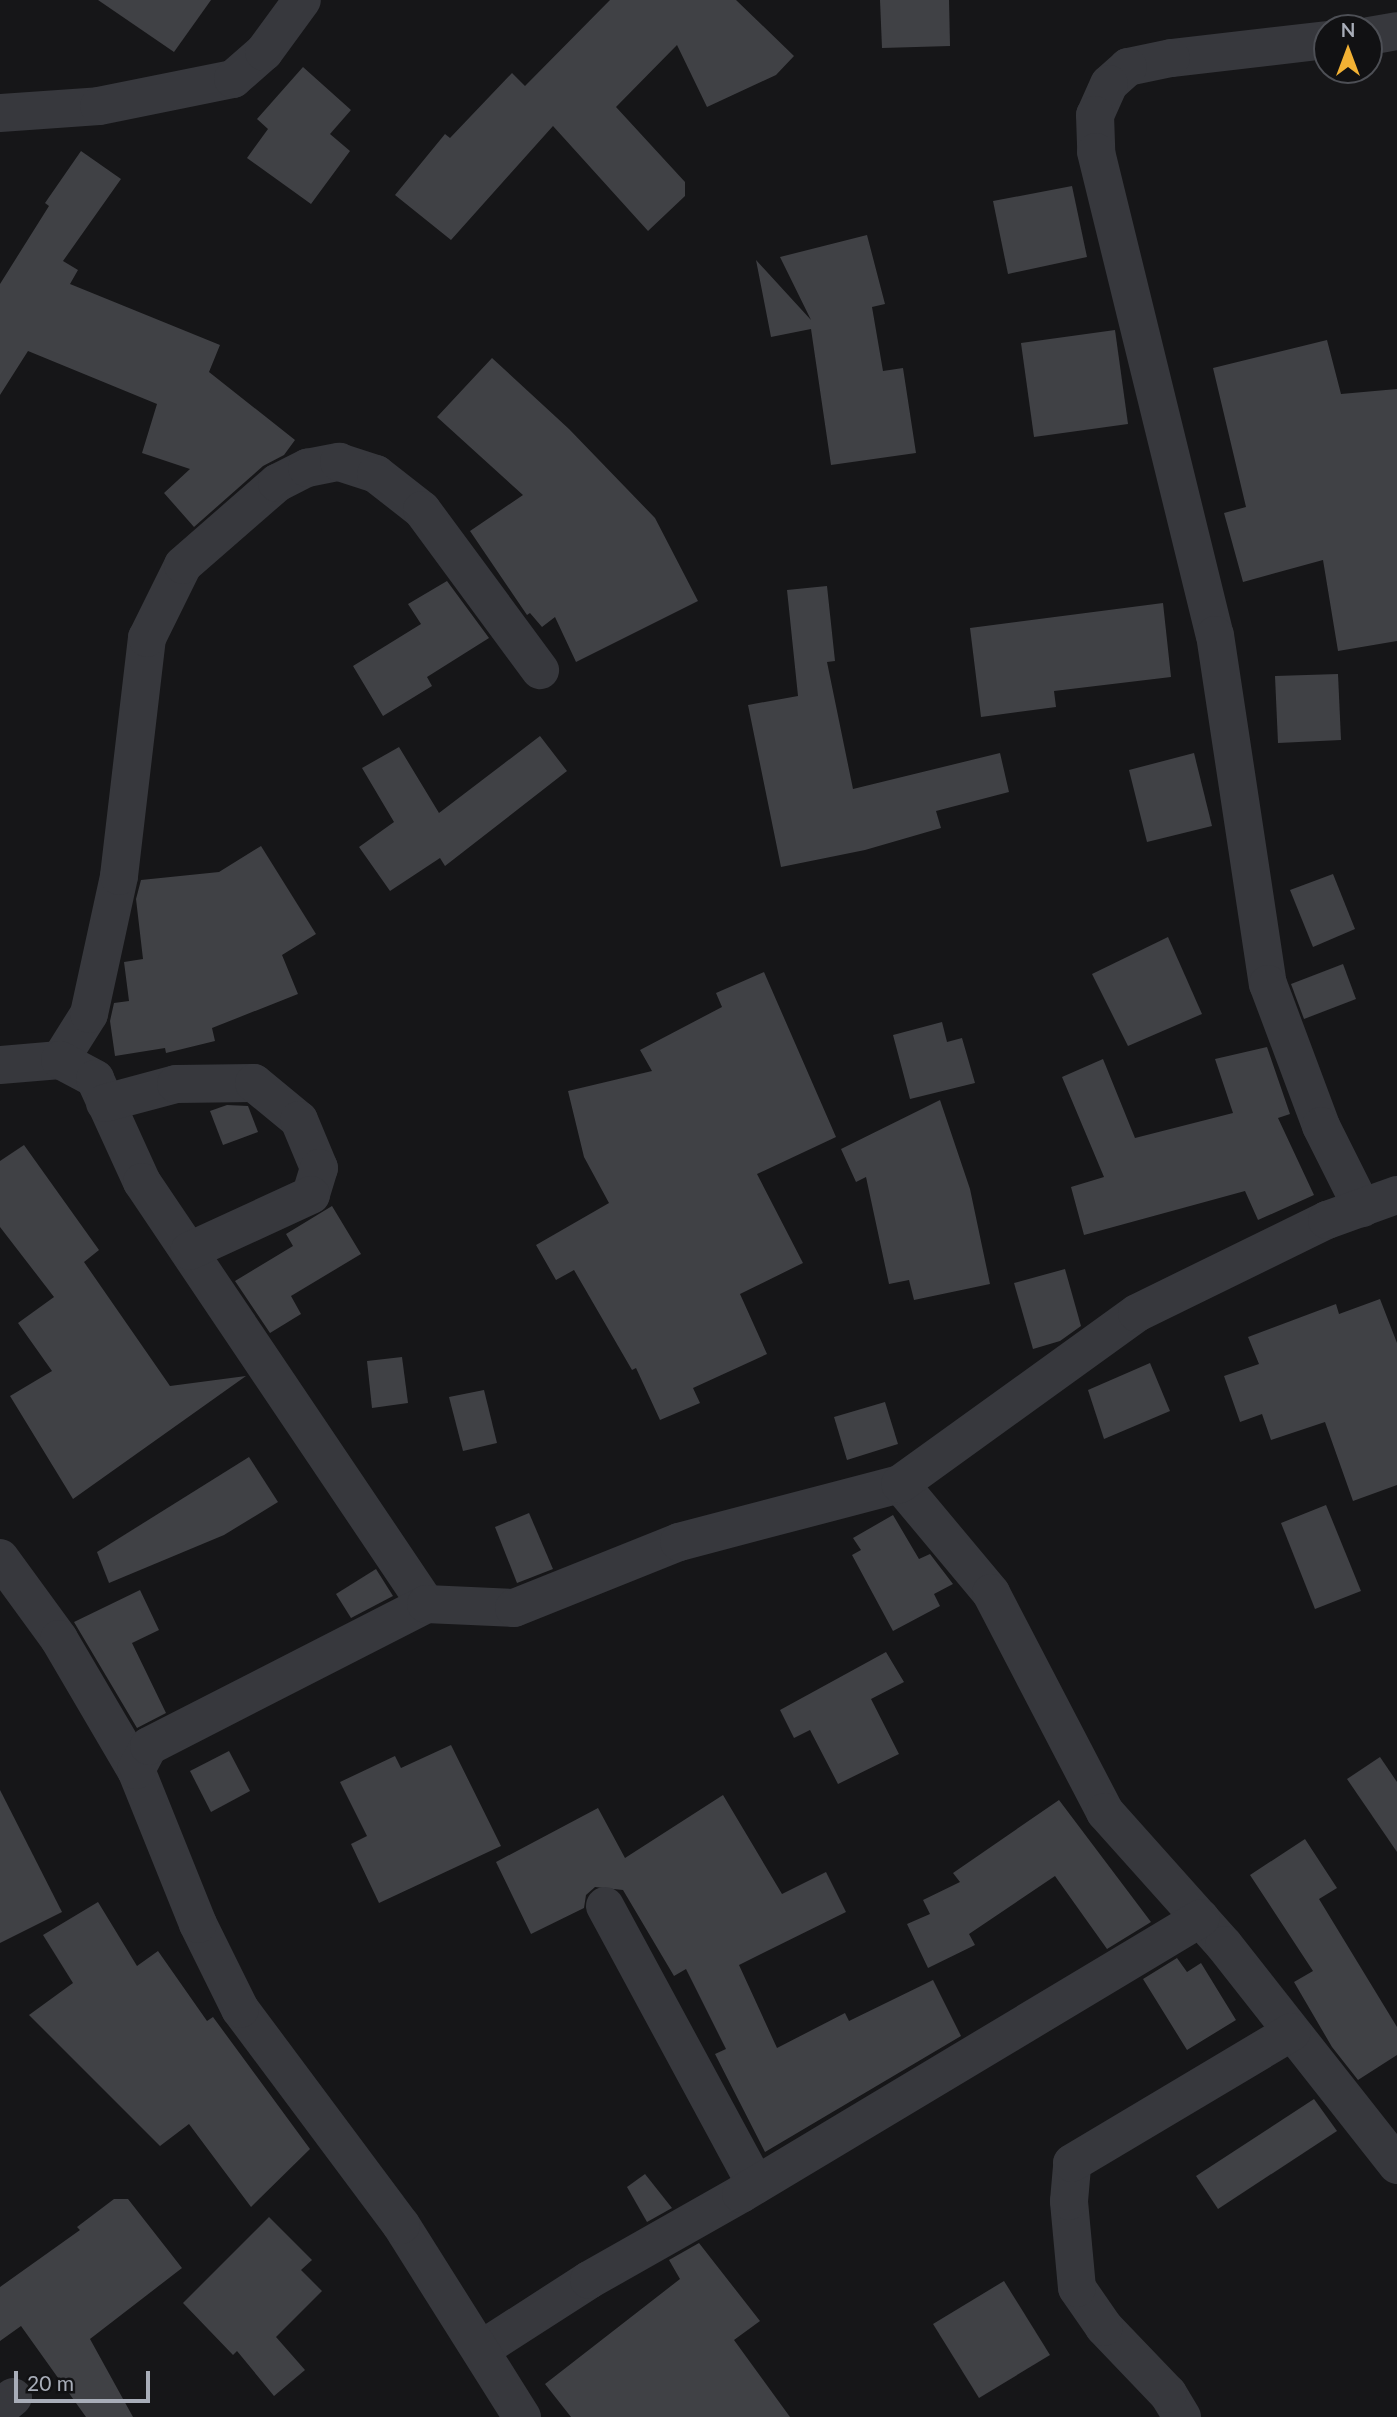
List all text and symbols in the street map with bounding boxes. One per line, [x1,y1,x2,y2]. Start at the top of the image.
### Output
north arrow [1313,14,1383,84]
text: N [1341,18,1355,41]
scale bar [18,2358,154,2402]
text: 20 m [27,2370,74,2395]

